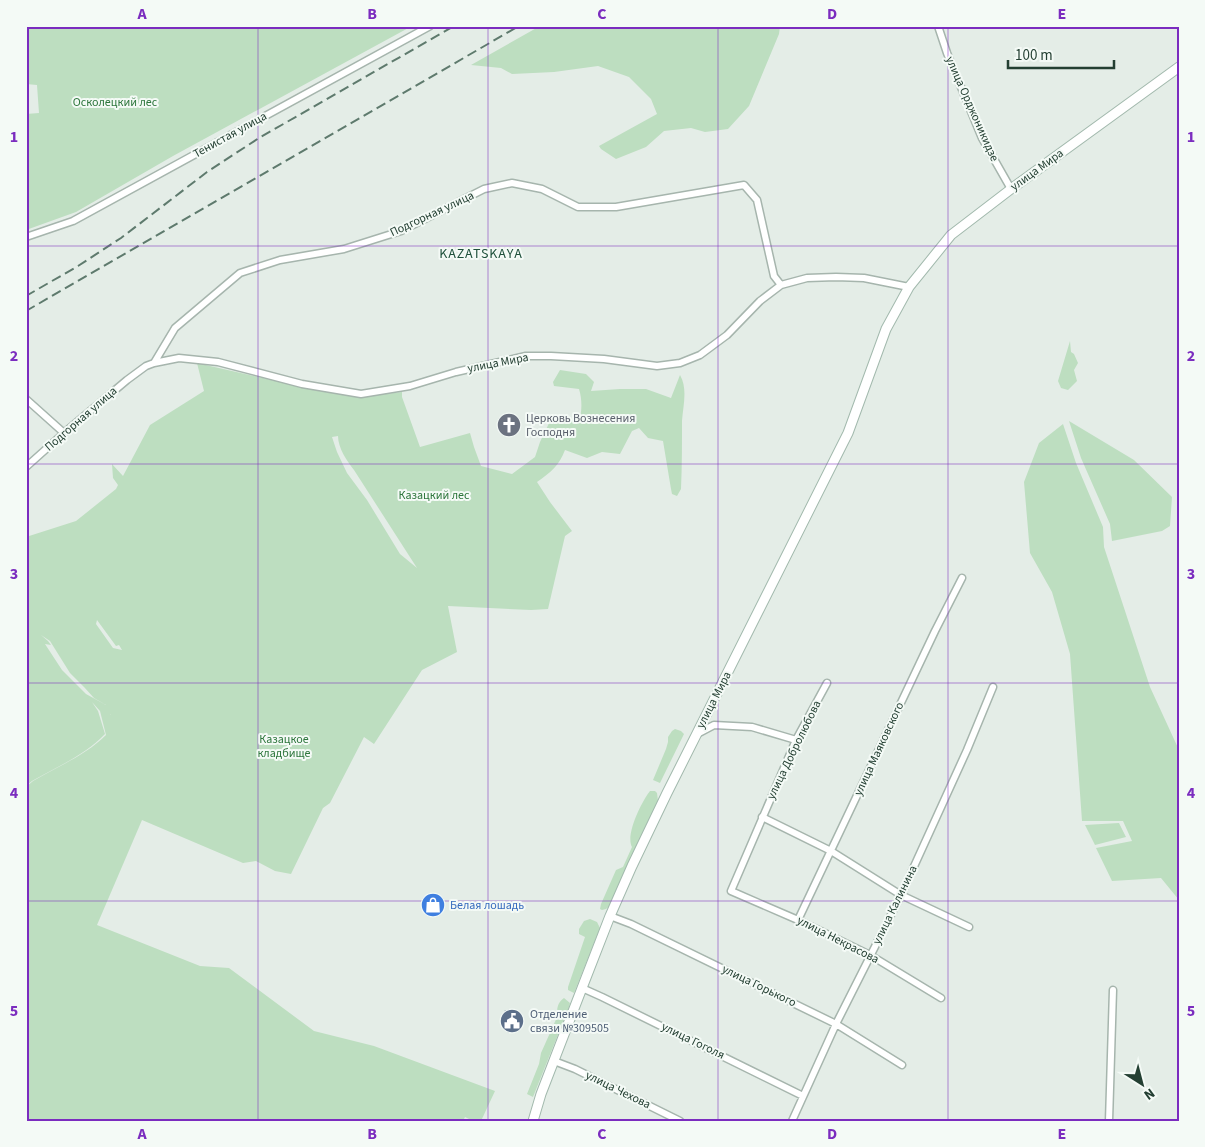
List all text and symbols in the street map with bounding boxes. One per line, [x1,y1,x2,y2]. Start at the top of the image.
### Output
text: A [136,3,147,25]
text: B [367,3,377,25]
text: C [597,3,607,25]
text: D [827,3,837,25]
text: E [1058,3,1066,25]
scale bar [1008,38,1114,70]
text: 100 m [1015,45,1053,66]
street label: улица Орджоникидзе [941,54,1003,164]
park label: Осколецкий лес [73,94,158,111]
street label: Тенистая улица [190,108,270,162]
text: 1 [10,126,18,148]
text: 1 [1187,126,1195,148]
street label: улица Мира [1007,145,1067,195]
street label: Подгорная улица [387,187,477,241]
district label: KAZATSKAYA [439,244,523,264]
text: 2 [10,345,18,367]
text: 2 [1187,345,1195,367]
street label: улица Мира [466,349,530,377]
street label: Подгорная улица [41,383,121,455]
place label: Церковь Вознесения Господня [526,410,635,441]
church icon: Церковь Вознесения Господня [496,412,522,438]
park label: Казацкий лес [399,487,470,504]
text: 3 [10,563,18,585]
text: 3 [1187,563,1195,585]
street label: улица Мира [692,669,736,731]
street label: улица Добролюбова [763,698,825,802]
street label: улица Маяковского [850,699,908,799]
park label: Казацкое кладбище [257,731,311,762]
text: 4 [10,782,19,804]
text: 4 [1187,782,1196,804]
street label: улица Калинина [868,862,922,948]
shop icon: Белая лошадь [420,892,446,918]
place label: Белая лошадь [450,897,524,914]
street label: улица Некрасова [794,912,882,968]
street label: улица Горького [719,961,799,1011]
text: 5 [10,1000,18,1022]
text: 5 [1187,1000,1195,1022]
place label: Отделение связи №309505 [530,1006,609,1037]
public building icon: Отделение связи №309505 [499,1008,525,1034]
street label: улица Гоголя [658,1018,728,1064]
north arrow [1118,1060,1168,1110]
street label: улица Чехова [583,1067,653,1113]
text: N [1139,1083,1159,1105]
text: A [136,1123,147,1145]
text: B [367,1123,377,1145]
text: C [597,1123,607,1145]
text: D [827,1123,837,1145]
text: E [1058,1123,1066,1145]

